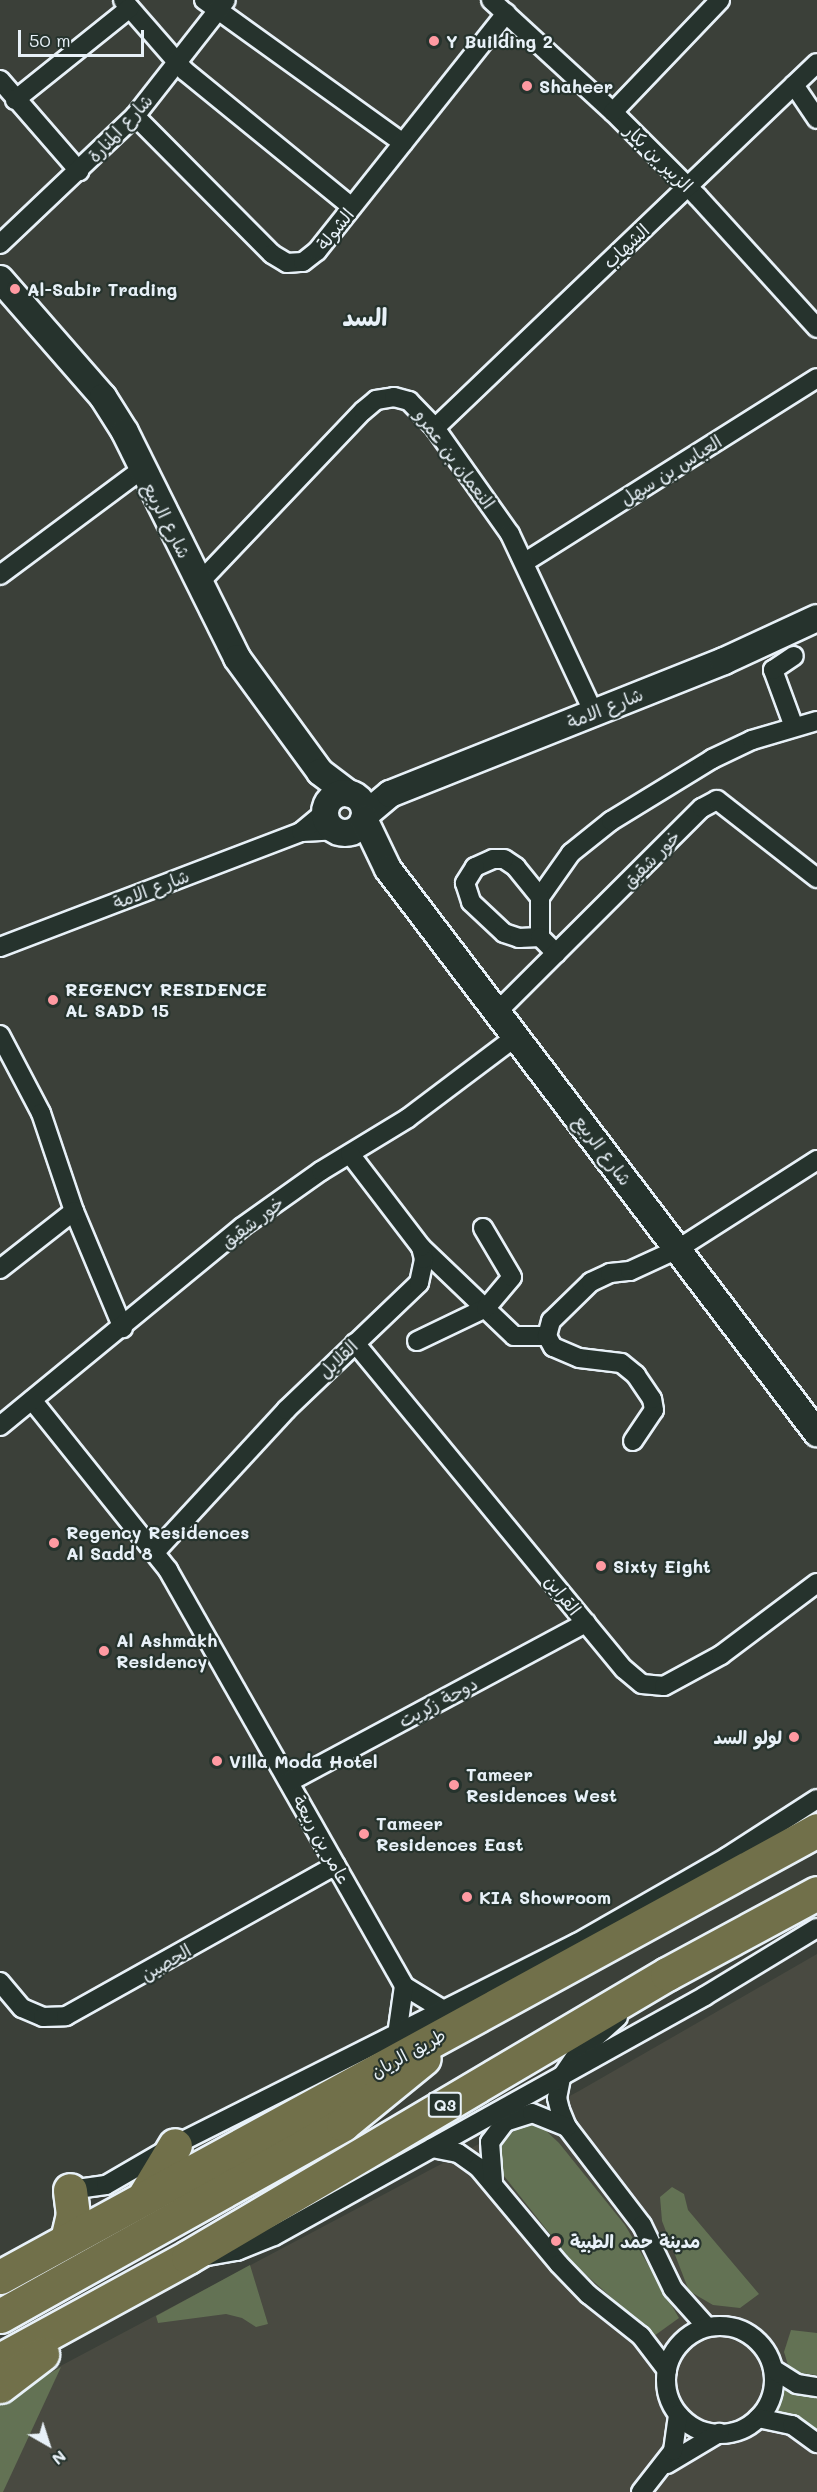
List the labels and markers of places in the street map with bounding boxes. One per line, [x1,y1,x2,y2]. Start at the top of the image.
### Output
place label: Y Building 2 [446,30,553,52]
marker: Y Building 2 [427,34,441,48]
place label: Shaheer [539,75,613,97]
marker: Shaheer [520,79,534,93]
place label: Al-Sabir Trading [27,278,177,300]
marker: Al-Sabir Trading [8,282,22,296]
place label: REGENCY RESIDENCE AL SADD 15 [65,979,267,1022]
marker: REGENCY RESIDENCE AL SADD 15 [46,993,60,1007]
place label: Regency Residences Al Sadd 8 [66,1522,249,1564]
marker: Regency Residences Al Sadd 8 [47,1536,61,1550]
place label: Sixty Eight [613,1555,711,1577]
marker: Sixty Eight [594,1559,608,1573]
place label: Al Ashmakh Residency [116,1630,217,1672]
marker: Al Ashmakh Residency [97,1644,111,1658]
place label: لولو السد [713,1726,782,1748]
marker: لولو السد [787,1730,801,1744]
place label: Villa Moda Hotel [229,1750,378,1772]
marker: Villa Moda Hotel [210,1754,224,1768]
place label: Tameer Residences West [466,1764,617,1806]
marker: Tameer Residences West [447,1778,461,1792]
place label: Tameer Residences East [376,1813,523,1856]
marker: Tameer Residences East [357,1827,371,1841]
place label: KIA Showroom [479,1886,611,1908]
marker: KIA Showroom [460,1890,474,1904]
place label: مدينة حمد الطبية [570,2230,700,2252]
marker: مدينة حمد الطبية [547,2232,565,2250]

